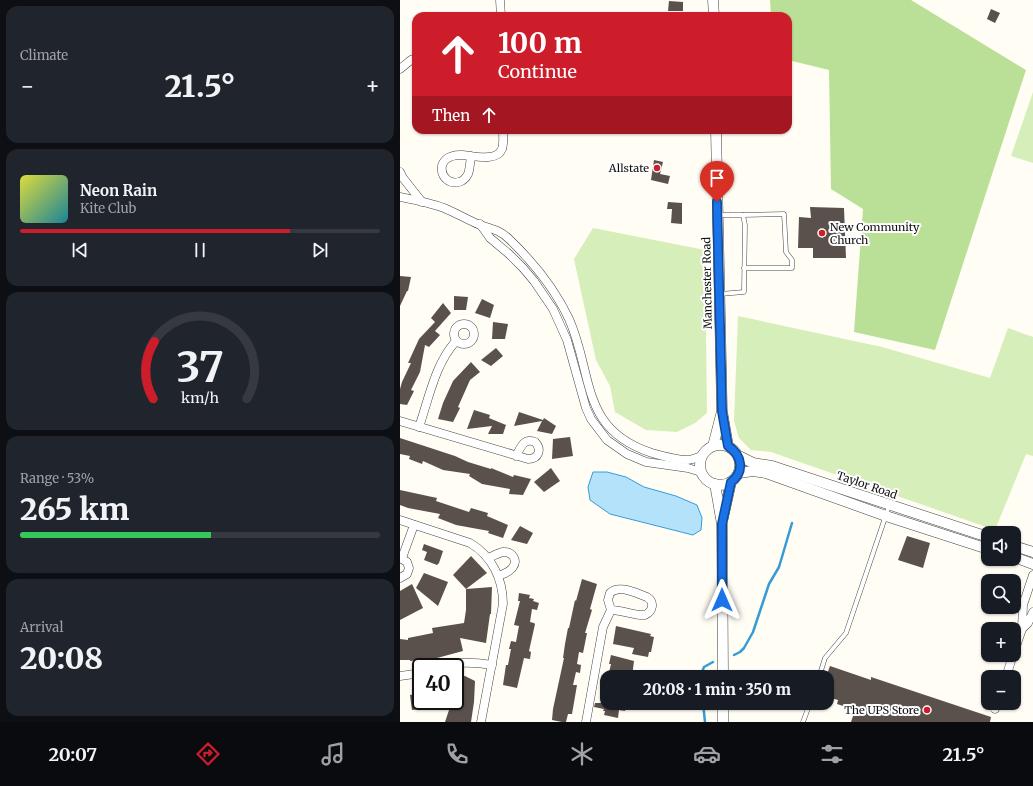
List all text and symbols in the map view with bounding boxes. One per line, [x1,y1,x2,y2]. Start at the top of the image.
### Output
text: 100 m [498,25,582,61]
icon: ahead [432,28,484,80]
text: Climate [20,47,68,64]
text: Continue [498,60,577,83]
text: 21.5° [165,67,235,105]
text: − [20,72,35,100]
text: + [365,72,380,100]
icon: ahead [478,104,500,126]
text: Then [432,106,470,125]
place label: Allstate [608,161,649,175]
pin [700,161,734,202]
marker: Allstate [652,163,662,173]
icon: arrive [706,167,728,189]
text: Neon Rain [80,181,157,200]
text: Kite Club [80,200,136,217]
place label: New Community Church [830,220,920,247]
marker: New Community Church [817,228,827,238]
street label: Manchester Road [699,237,715,329]
icon: previous [69,239,91,261]
icon: pause [189,239,211,261]
icon: next [309,239,331,261]
text: 37 [176,341,224,393]
text: km/h [181,389,219,407]
street label: Taylor Road [835,468,900,502]
text: Range · 53% [20,470,94,487]
text: 265 km [20,490,129,528]
map controls [981,526,1021,710]
button: sound [981,526,1021,566]
button: search [981,574,1021,614]
position arrow [701,579,743,621]
text: Arrival [20,619,63,636]
button: + [981,622,1021,662]
text: 20:08 [20,639,103,677]
speed limit sign: 40 [412,658,464,710]
button: − [981,670,1021,710]
text: 20:08 · 1 min · 350 m [643,680,791,699]
place label: The UPS Store [844,703,919,717]
marker: The UPS Store [922,705,932,715]
icon: directions [194,740,222,768]
icon: music [319,740,347,768]
icon: phone [443,740,471,768]
icon: climate [568,740,596,768]
icon: car [693,740,721,768]
icon: filters [818,740,846,768]
text: 20:07 [48,743,97,766]
text: 21.5° [943,743,985,766]

